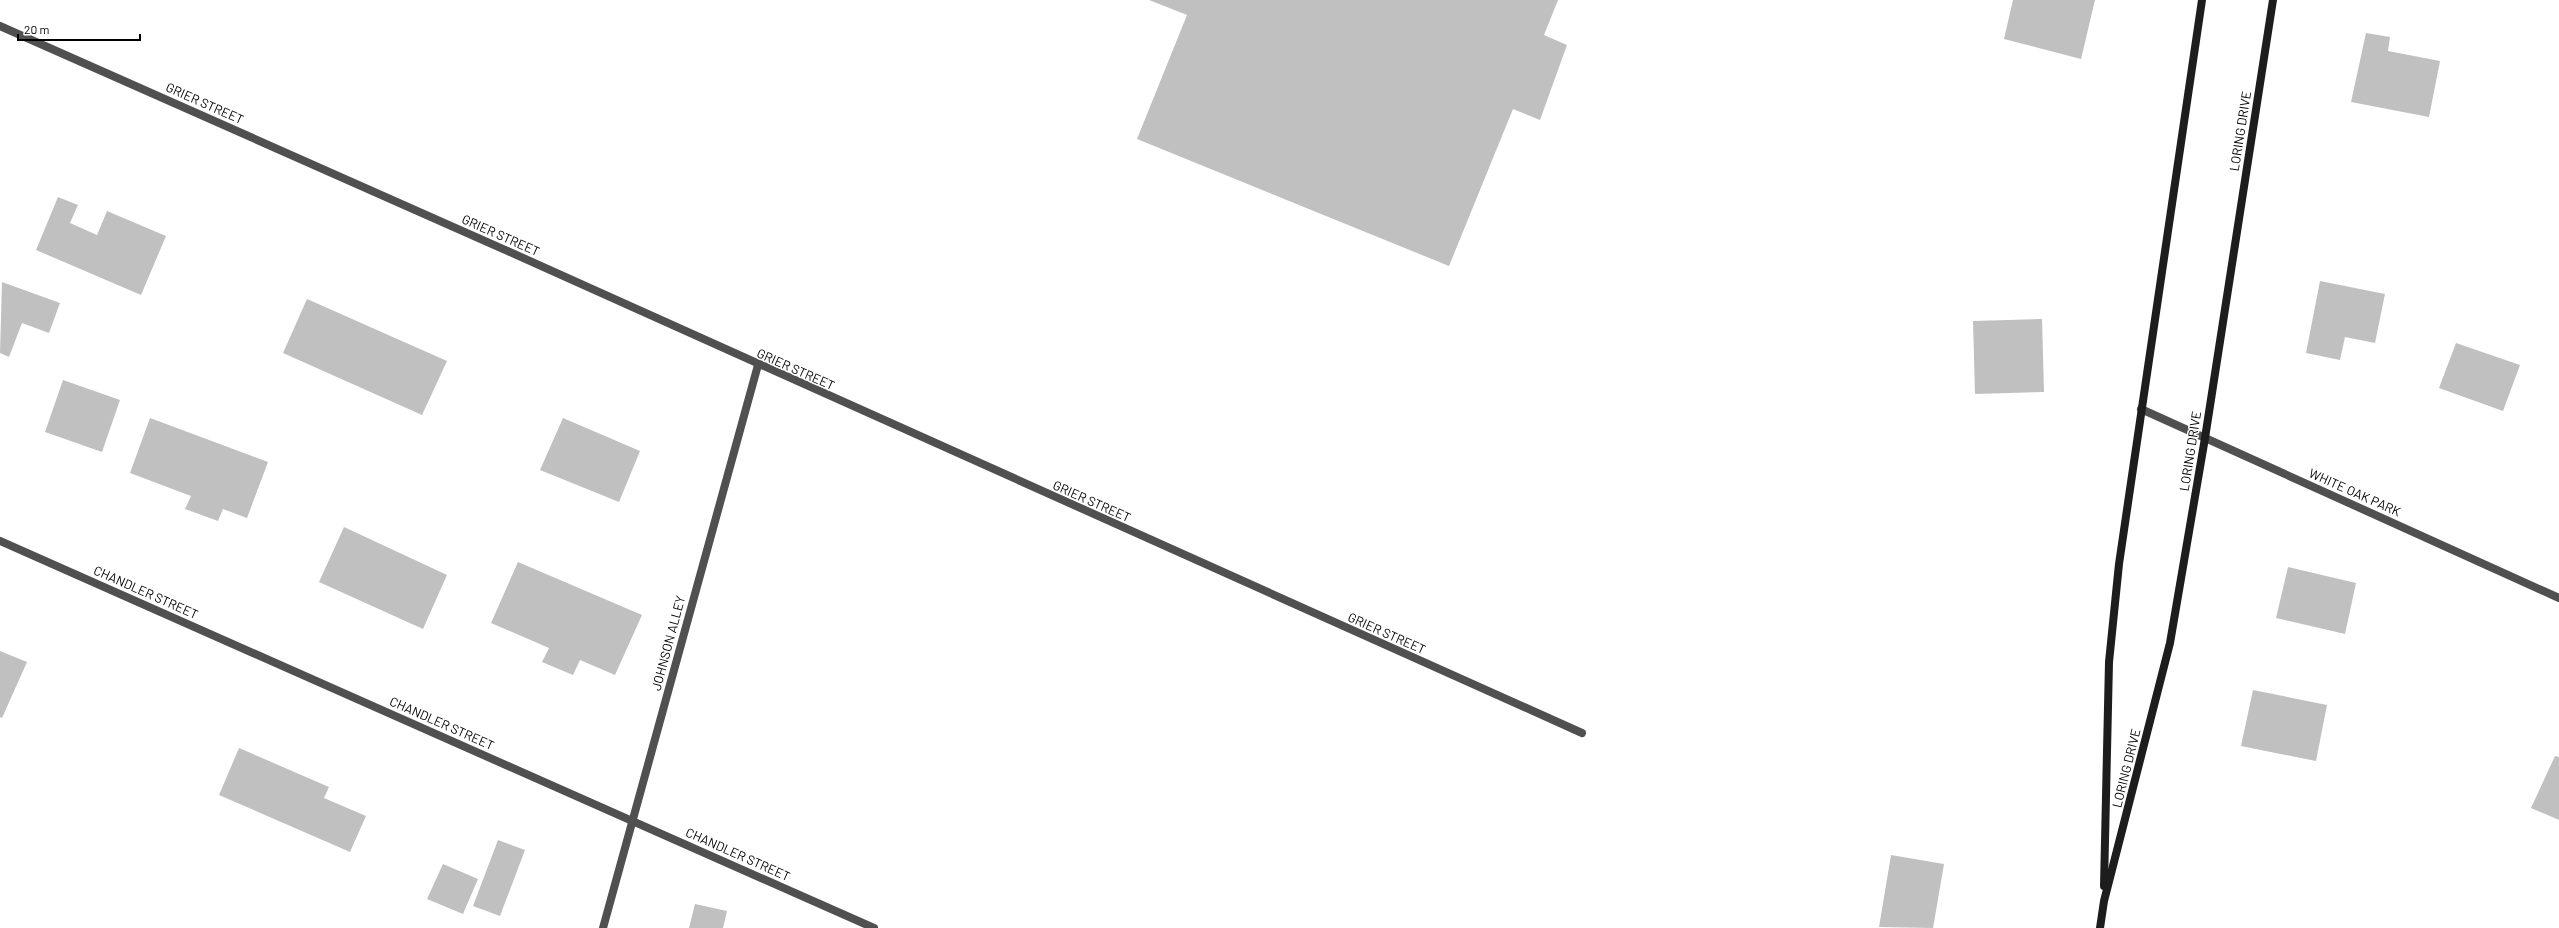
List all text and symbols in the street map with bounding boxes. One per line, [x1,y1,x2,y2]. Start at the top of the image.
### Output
scale bar [18,16,140,42]
text: 20 m [24,22,50,36]
street label: GRIER STREET [164,79,246,127]
street label: LORING DRIVE [2226,90,2254,172]
street label: GRIER STREET [460,211,542,259]
street label: GRIER STREET [755,345,837,393]
street label: LORING DRIVE [2176,410,2204,492]
street label: WHITE OAK PARK [2307,465,2403,519]
street label: GRIER STREET [1051,477,1133,525]
street label: CHANDLER STREET [91,562,201,622]
street label: JOHNSON ALLEY [648,594,688,692]
street label: GRIER STREET [1346,609,1428,657]
street label: CHANDLER STREET [387,693,497,753]
street label: LORING DRIVE [2108,727,2144,809]
street label: CHANDLER STREET [683,824,793,884]

